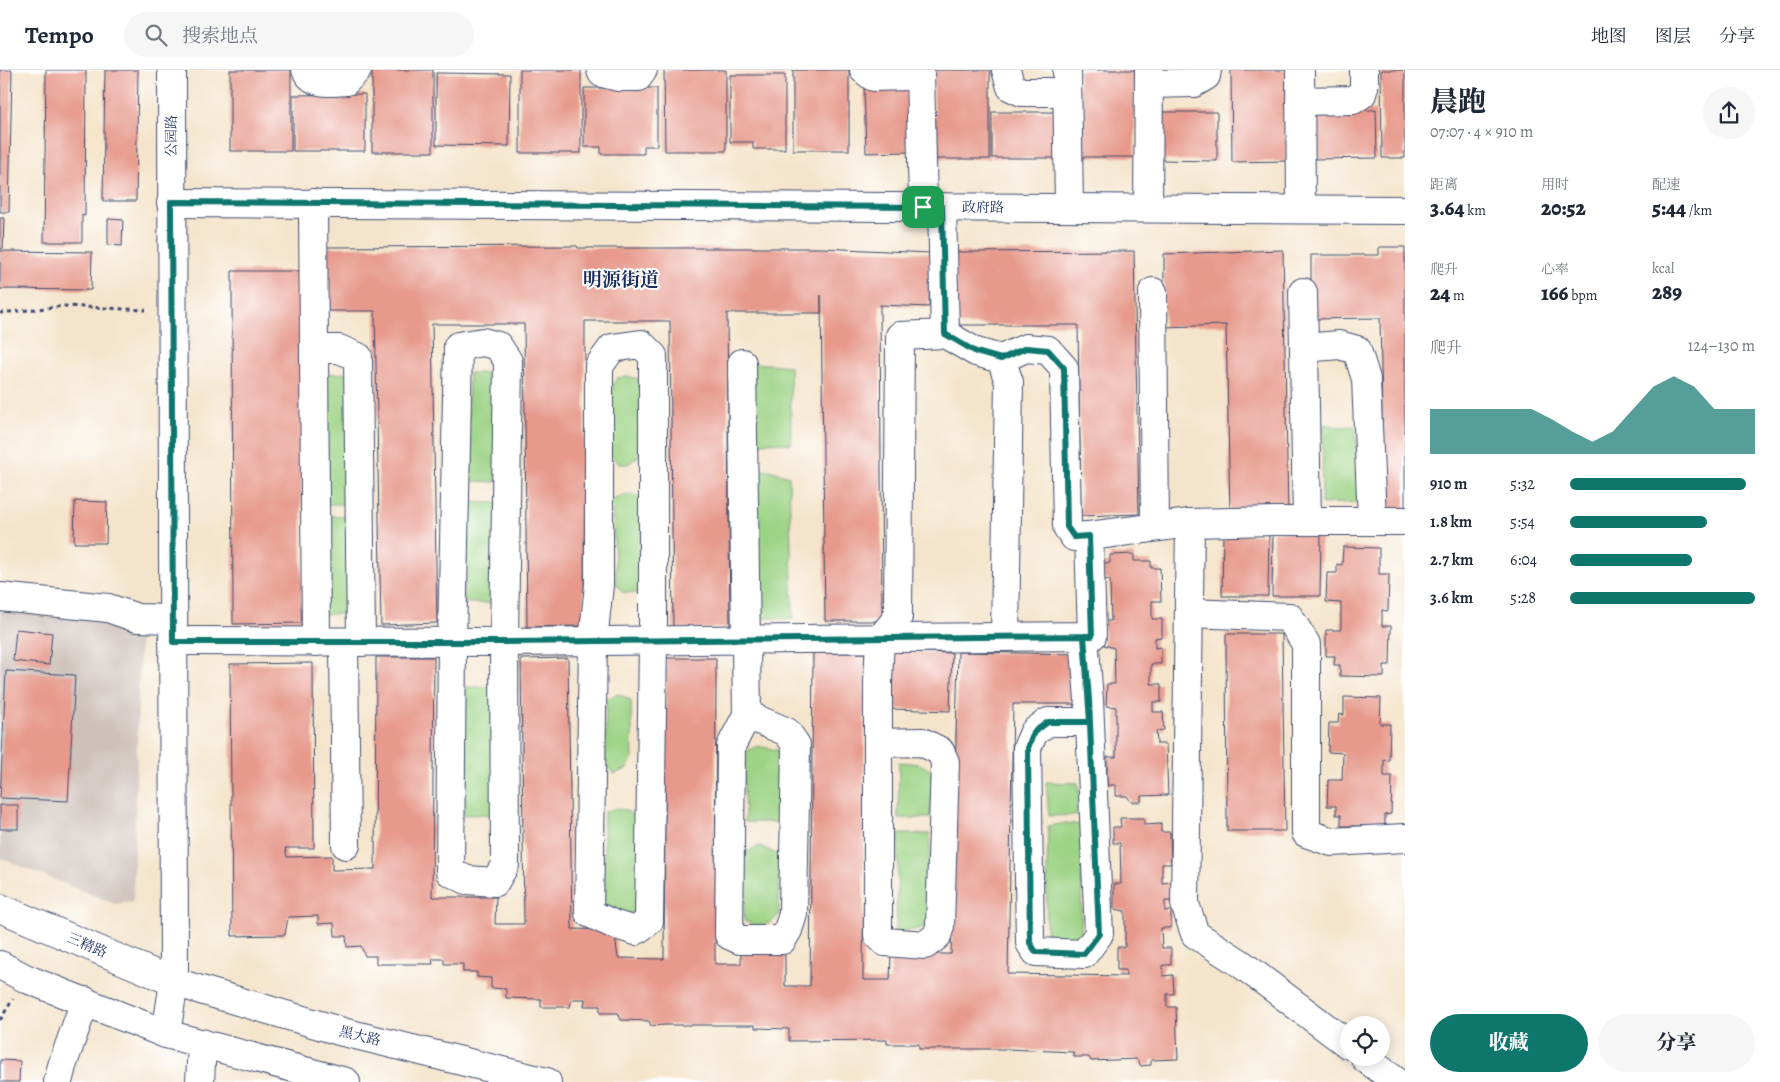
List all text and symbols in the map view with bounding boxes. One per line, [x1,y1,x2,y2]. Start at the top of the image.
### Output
search box [124,12,474,57]
text: Tempo [25,19,94,51]
icon: search [142,21,170,49]
text: 搜索地点 [182,23,258,49]
text: 地图 [1591,24,1627,48]
text: 图层 [1655,24,1691,48]
text: 分享 [1719,24,1755,48]
text: 晨跑 [1430,83,1486,121]
button: share [1703,87,1755,139]
street label: 公园路 [162,115,181,157]
text: 07:07 · 4 × 910 m [1430,121,1533,143]
text: 距离 [1430,175,1458,194]
text: 用时 [1541,175,1569,194]
text: 配速 [1652,175,1680,194]
pin [902,186,944,228]
icon: arrive [909,193,937,221]
text: 3.64 [1430,194,1465,222]
text: 20:52 [1541,194,1586,222]
text: 5:44 [1652,194,1686,222]
street label: 政府路 [962,198,1004,217]
text: km [1465,201,1486,220]
text: /km [1686,201,1712,220]
text: kcal [1652,259,1674,278]
text: 爬升 [1430,260,1458,279]
text: 心率 [1541,260,1569,279]
district label: 明源街道 [583,267,659,293]
text: 289 [1652,278,1682,306]
text: 24 [1430,279,1450,307]
text: 166 [1541,279,1568,307]
text: m [1450,286,1465,305]
text: bpm [1568,286,1597,305]
text: 124–130 m [1688,335,1755,357]
text: 爬升 [1430,337,1462,359]
text: 910 m [1430,473,1467,495]
text: 5:32 [1510,473,1535,495]
text: 1.8 km [1430,511,1472,533]
text: 5:54 [1510,511,1535,533]
text: 2.7 km [1430,549,1473,571]
text: 6:04 [1510,549,1537,571]
text: 3.6 km [1430,587,1473,609]
text: 5:28 [1510,587,1536,609]
street label: 三精路 [64,928,110,962]
button: 收藏 [1430,1014,1588,1072]
button: 分享 [1598,1014,1755,1072]
map controls [1340,1016,1390,1066]
button: locate [1340,1016,1390,1066]
street label: 黑大路 [337,1022,383,1050]

